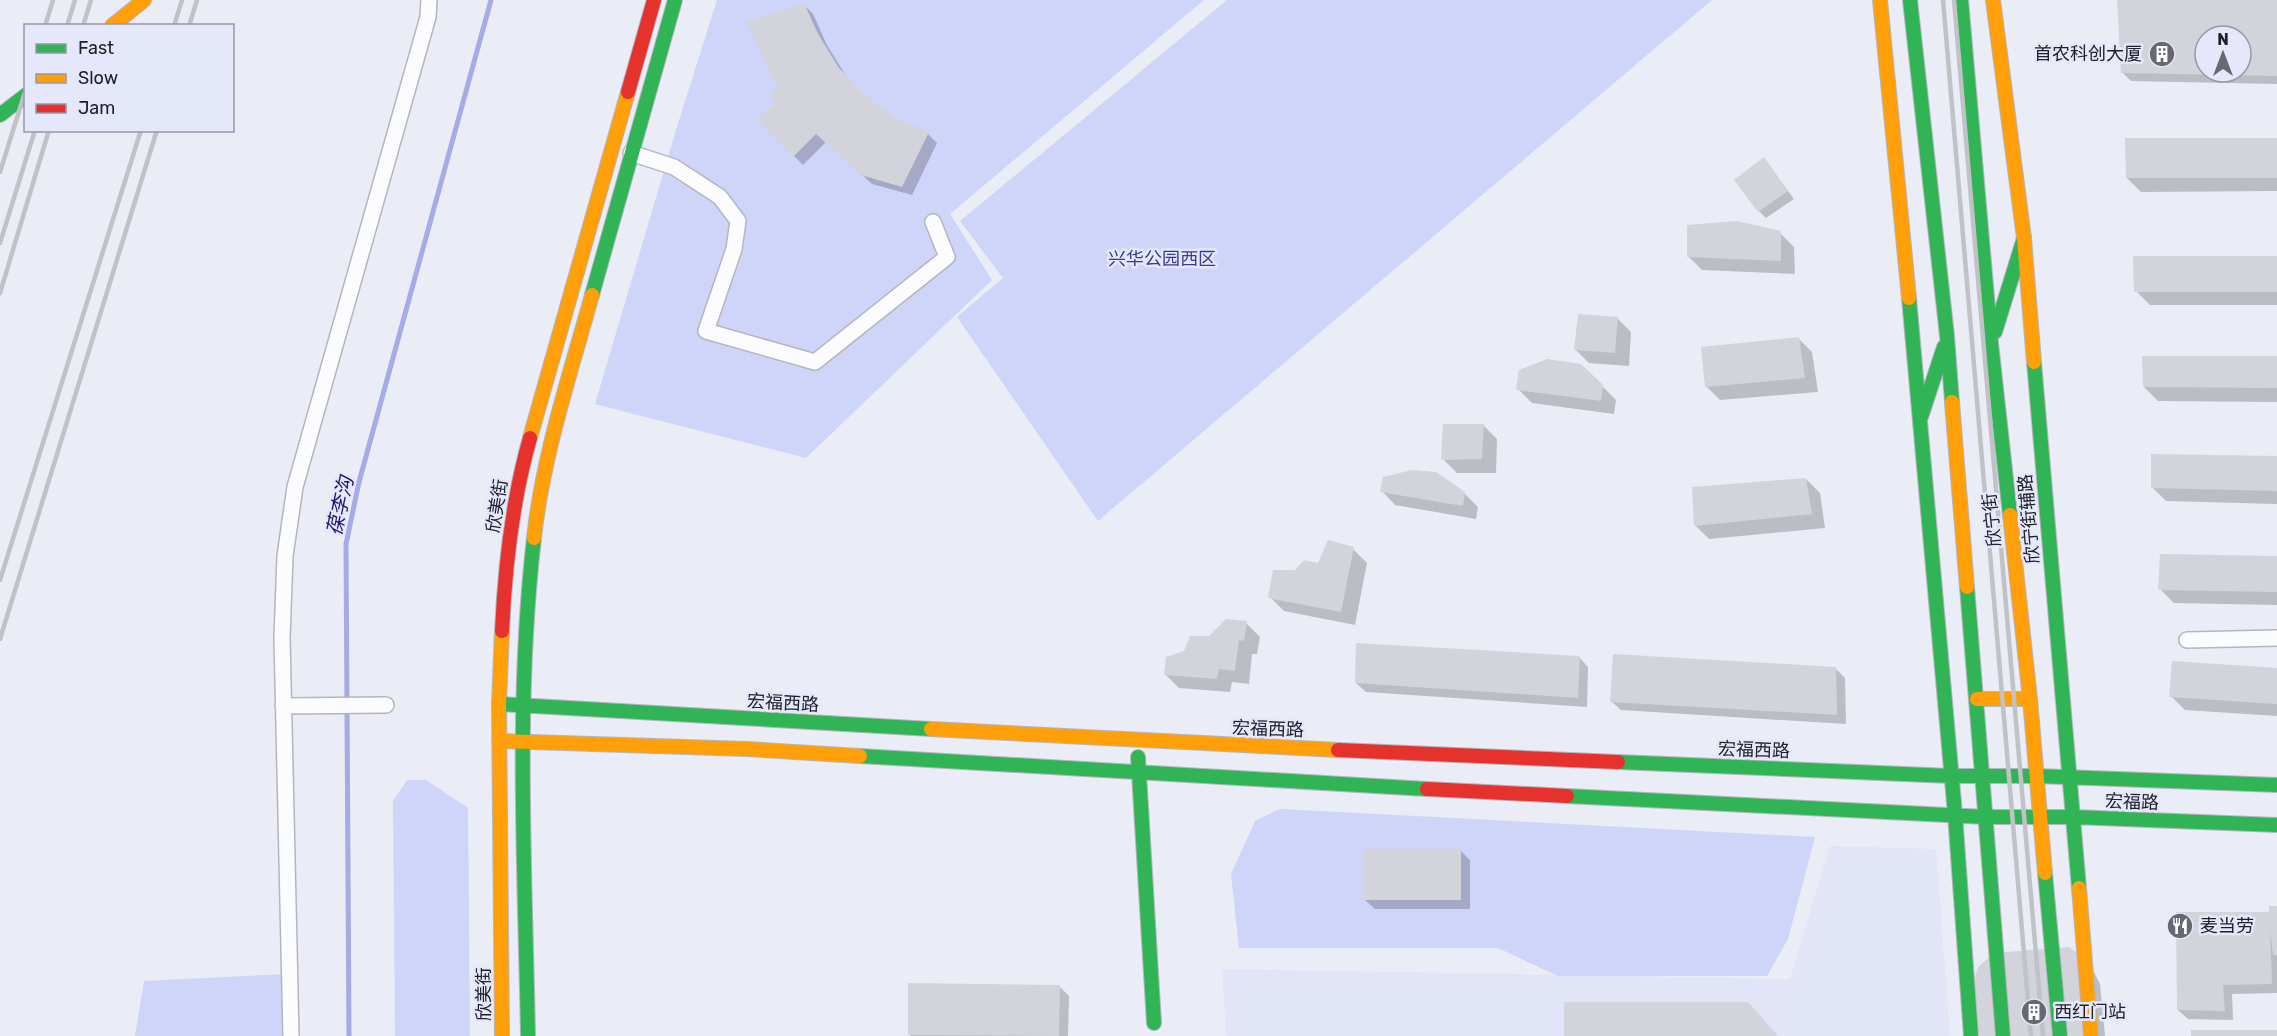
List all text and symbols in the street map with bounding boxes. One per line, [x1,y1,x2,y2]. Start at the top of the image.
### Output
legend [24,24,234,132]
north arrow [2193,24,2253,84]
text: N [2217,30,2229,49]
text: Fast [78,37,114,59]
building icon: 首农科创大厦 [2147,39,2177,69]
place label: 首农科创大厦 [2034,43,2142,65]
text: Slow [78,67,118,89]
text: Jam [78,97,115,119]
park label: 兴华公园西区 [1108,248,1216,270]
water label: 葆李沟 [322,472,358,538]
street label: 欣宁街辅路 [2014,473,2044,565]
street label: 欣美街 [482,478,512,534]
street label: 欣宁街 [1978,492,2006,548]
street label: 宏福西路 [746,690,820,716]
street label: 宏福西路 [1232,717,1304,741]
street label: 宏福西路 [1718,738,1790,762]
street label: 宏福路 [2105,790,2159,814]
restaurant icon: 麦当劳 [2165,911,2195,941]
place label: 麦当劳 [2200,915,2254,937]
street label: 欣美街 [473,967,495,1021]
building icon: 西红门站 [2019,997,2049,1027]
place label: 西红门站 [2054,1001,2126,1023]

